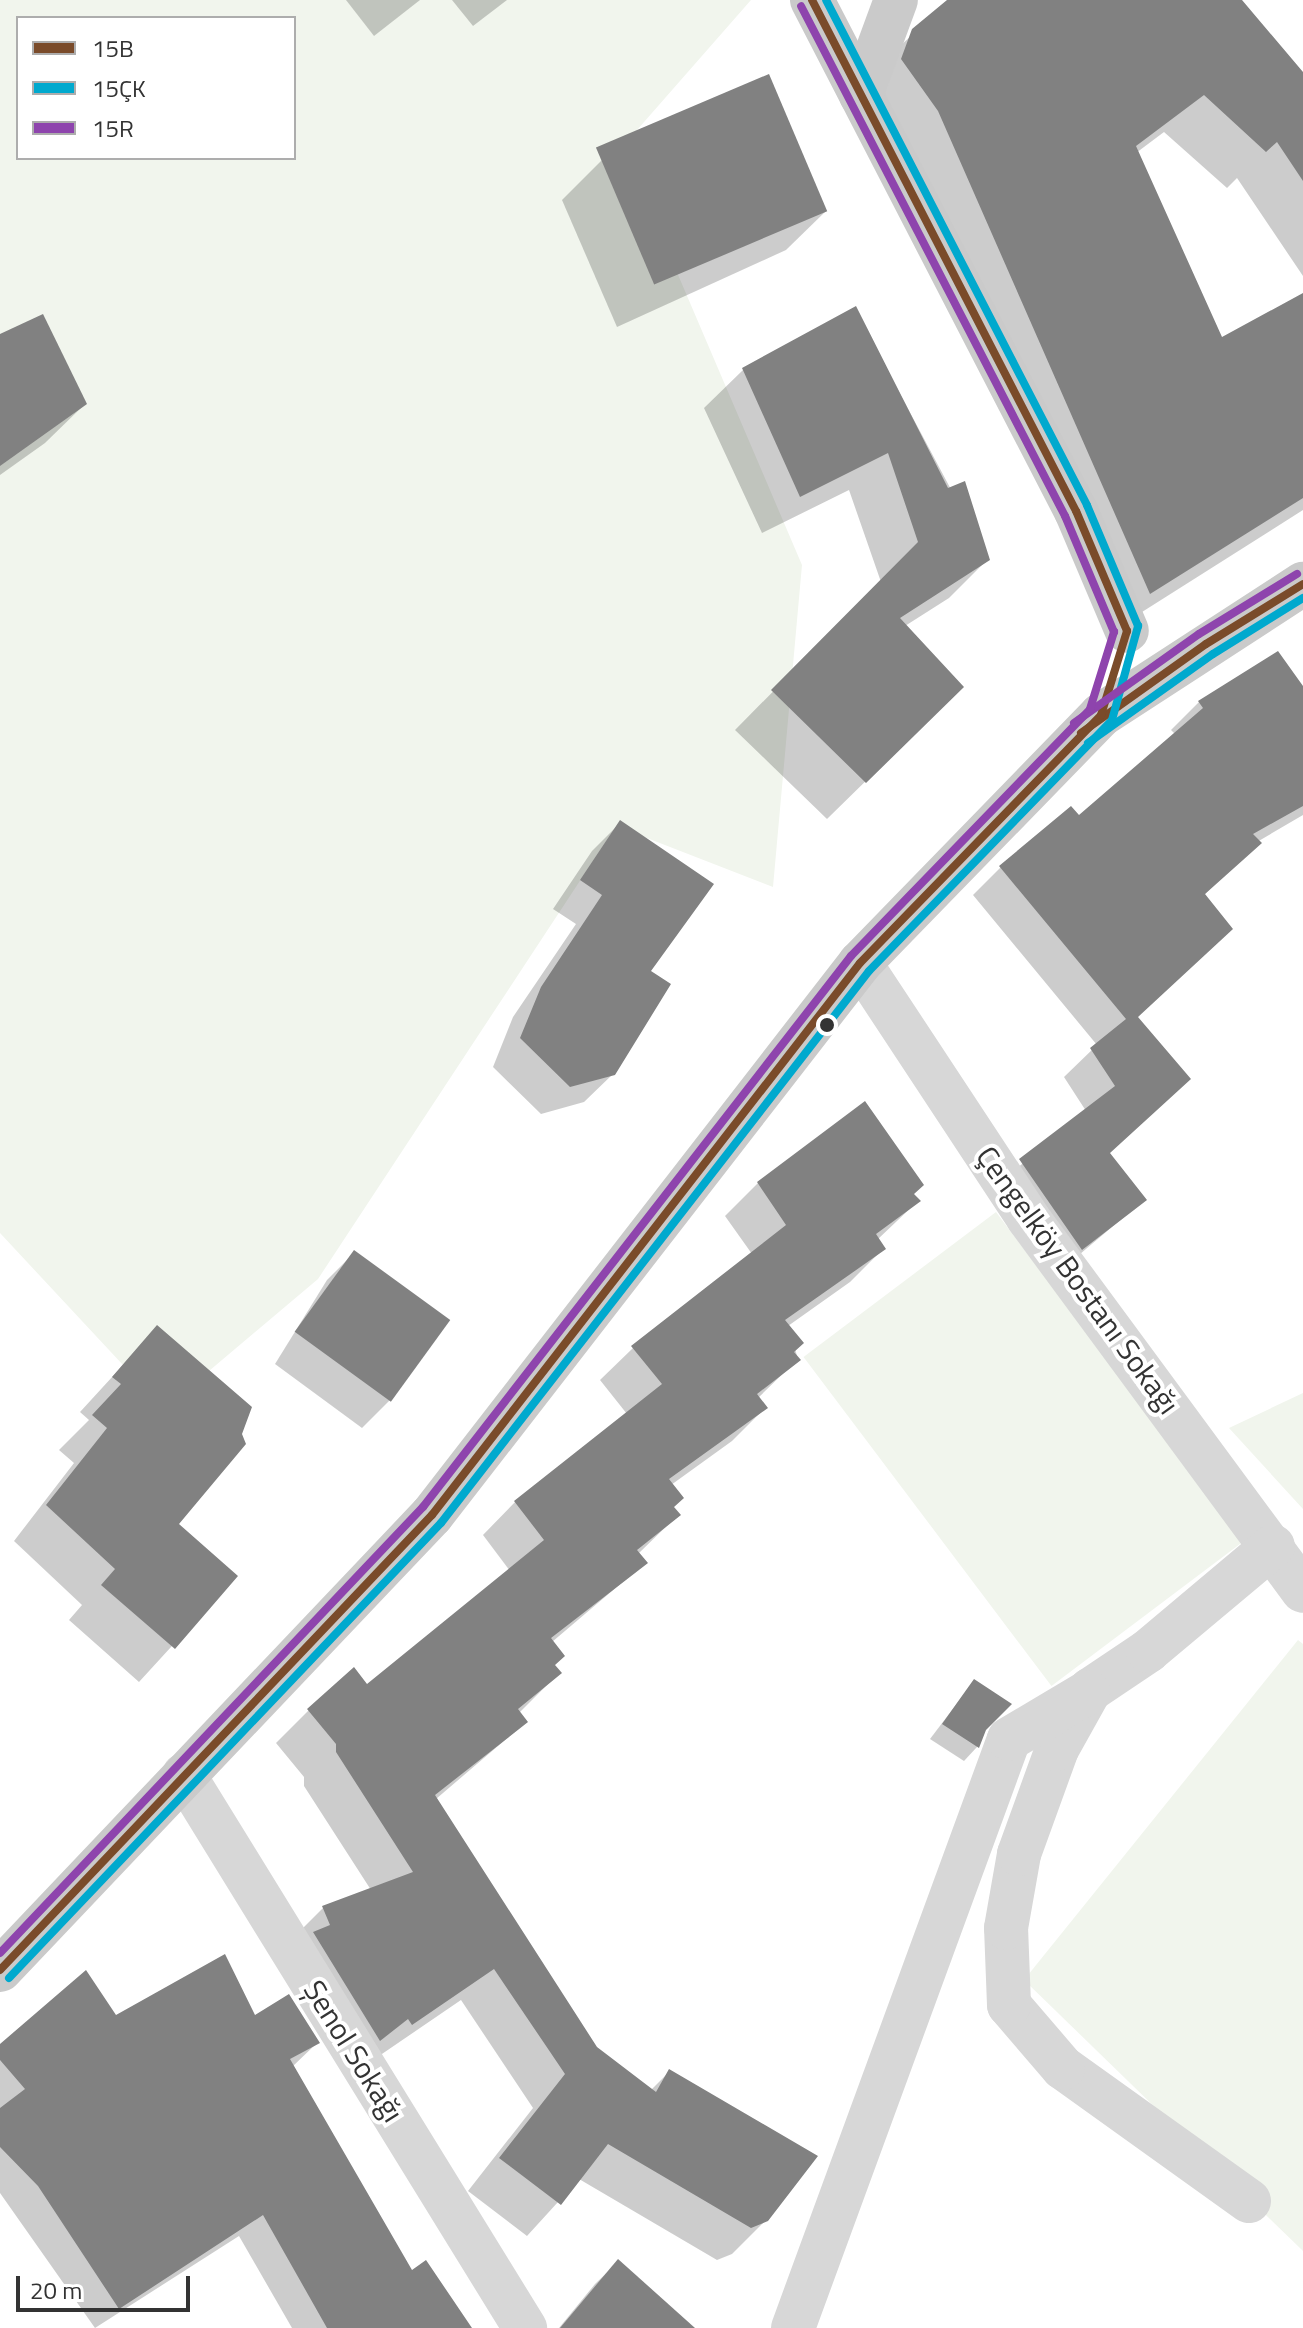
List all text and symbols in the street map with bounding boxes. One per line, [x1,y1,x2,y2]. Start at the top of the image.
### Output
legend [16,16,296,160]
text: 15B [92,30,134,66]
text: 15ÇK [92,70,146,106]
text: 15R [92,110,134,146]
unlabelled marker [819,1017,835,1033]
street label: Çengelköy Bostanı Sokağı [969,1139,1187,1421]
street label: Şenol Sokağı [296,1973,412,2129]
scale bar [20,2260,194,2310]
text: 20 m [30,2272,82,2308]

